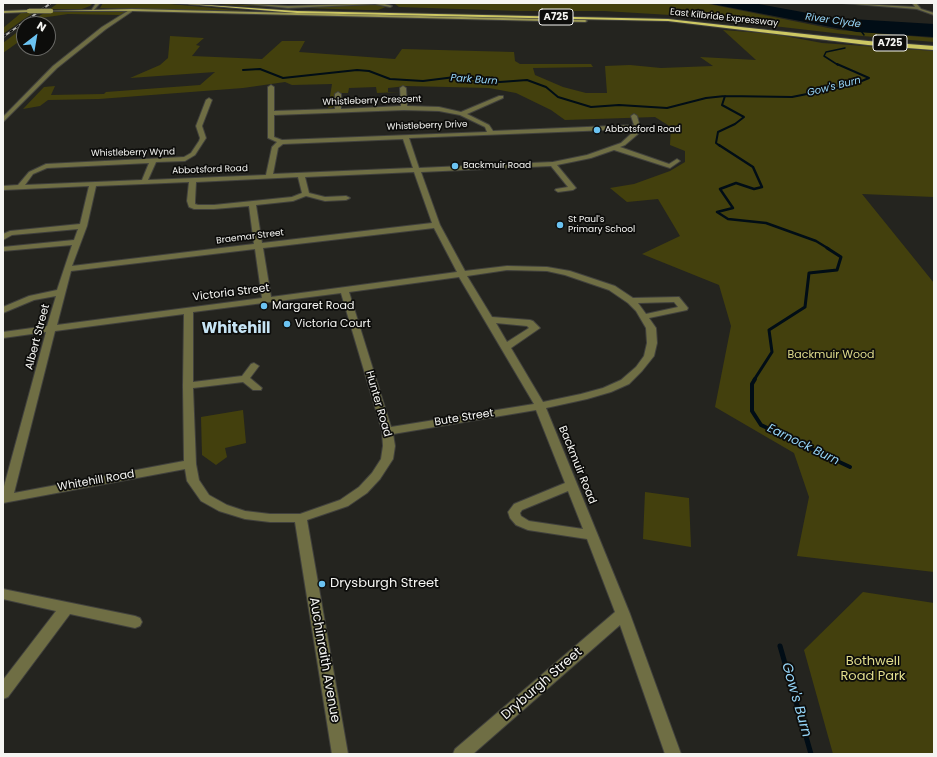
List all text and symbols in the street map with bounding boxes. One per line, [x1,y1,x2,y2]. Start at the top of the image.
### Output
street label: East Kilbride Expressway [669,7,779,29]
road number: A725 [539,9,573,25]
water label: River Clyde [805,11,861,31]
north arrow [16,16,56,56]
text: N [34,18,49,36]
road number: A725 [873,35,907,51]
water label: Park Burn [450,72,498,88]
water label: Gow's Burn [806,75,862,99]
street label: Whistleberry Crescent [322,94,422,108]
street label: Whistleberry Drive [386,119,468,133]
marker: Abbotsford Road [592,125,602,135]
place label: Abbotsford Road [605,125,681,135]
street label: Whistleberry Wynd [91,147,175,159]
marker: Backmuir Road [450,161,460,171]
place label: Backmuir Road [463,161,531,171]
street label: Abbotsford Road [172,163,248,177]
place label: St Paul's Primary School [568,215,635,236]
marker: St Paul's Primary School [555,220,565,230]
street label: Braemar Street [216,227,284,247]
street label: Victoria Street [192,282,270,304]
place label: Margaret Road [272,299,354,313]
marker: Margaret Road [259,301,269,311]
street label: Albert Street [23,303,53,371]
place label: Victoria Court [295,317,371,331]
marker: Victoria Court [282,319,292,329]
district label: Whitehill [201,320,271,338]
park label: Backmuir Wood [788,348,874,362]
street label: Hunter Road [362,369,394,439]
street label: Bute Street [433,407,495,429]
water label: Earnock Burn [765,421,841,469]
street label: Backmuir Road [555,424,599,506]
street label: Whitehill Road [56,468,136,494]
place label: Drysburgh Street [330,576,439,592]
marker: Drysburgh Street [317,579,327,589]
street label: Auchinraith Avenue [305,596,343,724]
street label: Dryburgh Street [498,645,586,723]
park label: Bothwell Road Park [840,654,906,685]
water label: Gow's Burn [777,661,815,739]

